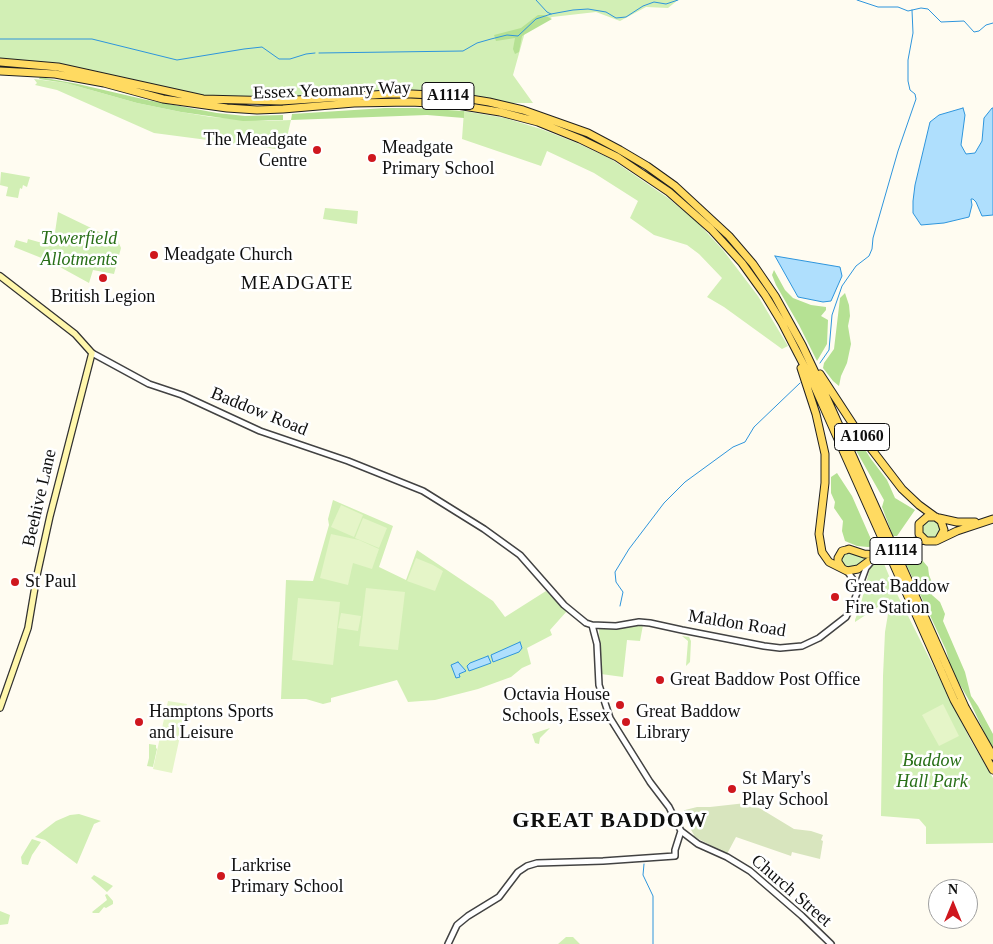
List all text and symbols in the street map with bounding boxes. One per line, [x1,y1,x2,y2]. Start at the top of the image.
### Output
street label: Essex Yeomanry Way [253,77,411,105]
road number: A1114 [422,82,474,110]
place label: The Meadgate Centre [204,129,307,172]
place label: Meadgate Primary School [382,137,494,180]
marker: The Meadgate Centre [311,144,323,156]
marker: Meadgate Primary School [366,152,378,164]
park label: Towerfield Allotments [41,228,117,270]
place label: Meadgate Church [164,244,292,266]
marker: Meadgate Church [148,249,160,261]
marker: British Legion [97,272,109,284]
district label: MEADGATE [240,273,354,295]
place label: British Legion [51,286,155,308]
street label: Baddow Road [207,383,311,441]
road number: A1060 [834,424,890,451]
street label: Beehive Lane [18,447,62,549]
road number: A1114 [870,538,922,564]
place label: St Paul [25,571,77,593]
marker: St Paul [9,576,21,588]
place label: Great Baddow Fire Station [845,576,949,618]
marker: Great Baddow Fire Station [829,591,841,603]
street label: Maldon Road [687,606,787,642]
place label: Great Baddow Post Office [670,669,860,691]
marker: Great Baddow Post Office [654,674,666,686]
place label: Octavia House Schools, Essex [502,684,610,726]
marker: Octavia House Schools, Essex [614,699,626,711]
place label: Hamptons Sports and Leisure [149,701,274,744]
place label: Great Baddow Library [636,701,740,744]
marker: Hamptons Sports and Leisure [133,716,145,728]
marker: Great Baddow Library [620,716,632,728]
park label: Baddow Hall Park [896,750,968,792]
place label: St Mary's Play School [742,768,829,811]
marker: St Mary's Play School [726,783,738,795]
district label: GREAT BADDOW [511,808,709,834]
street label: Church Street [746,850,836,932]
place label: Larkrise Primary School [231,855,343,898]
marker: Larkrise Primary School [215,870,227,882]
north arrow [928,879,978,929]
text: N [948,882,958,897]

